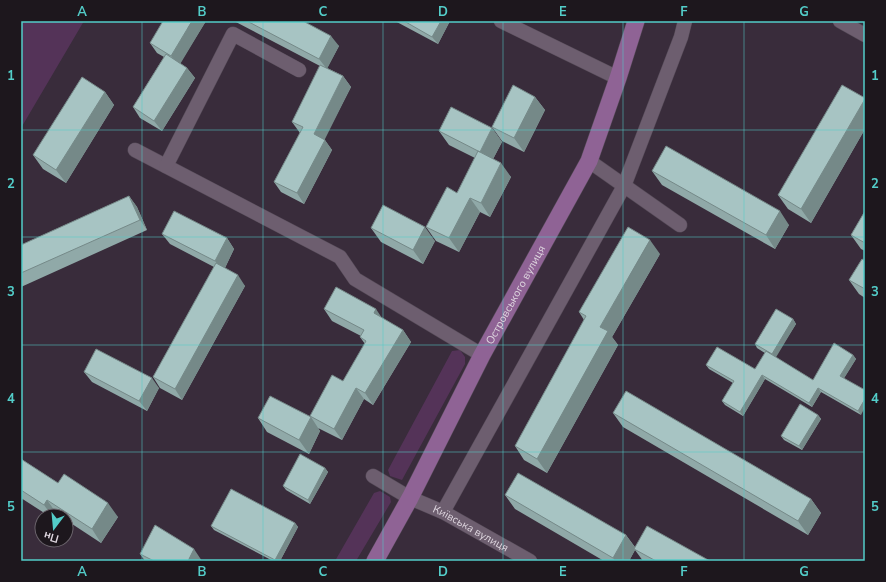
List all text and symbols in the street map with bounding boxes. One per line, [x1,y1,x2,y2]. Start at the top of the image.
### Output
text: A [77,3,87,21]
text: B [198,3,207,21]
text: C [319,3,328,21]
text: D [438,3,448,21]
text: E [559,3,567,21]
text: F [680,3,688,21]
text: G [799,3,809,21]
text: 1 [7,67,15,85]
text: 1 [871,67,879,85]
text: 2 [7,175,15,193]
text: 2 [871,175,879,193]
street label: Островського вулиця [482,242,549,347]
text: 3 [7,283,15,301]
text: 3 [871,283,879,301]
text: 4 [7,390,15,408]
text: 4 [871,390,879,408]
text: 5 [7,498,15,516]
text: 5 [871,498,879,516]
street label: Київська вулиця [431,501,512,555]
north arrow [34,508,74,548]
text: Пн [42,528,61,546]
text: A [77,563,87,581]
text: B [198,563,207,581]
text: C [319,563,328,581]
text: D [438,563,448,581]
text: E [559,563,567,581]
text: F [680,563,688,581]
text: G [799,563,809,581]

